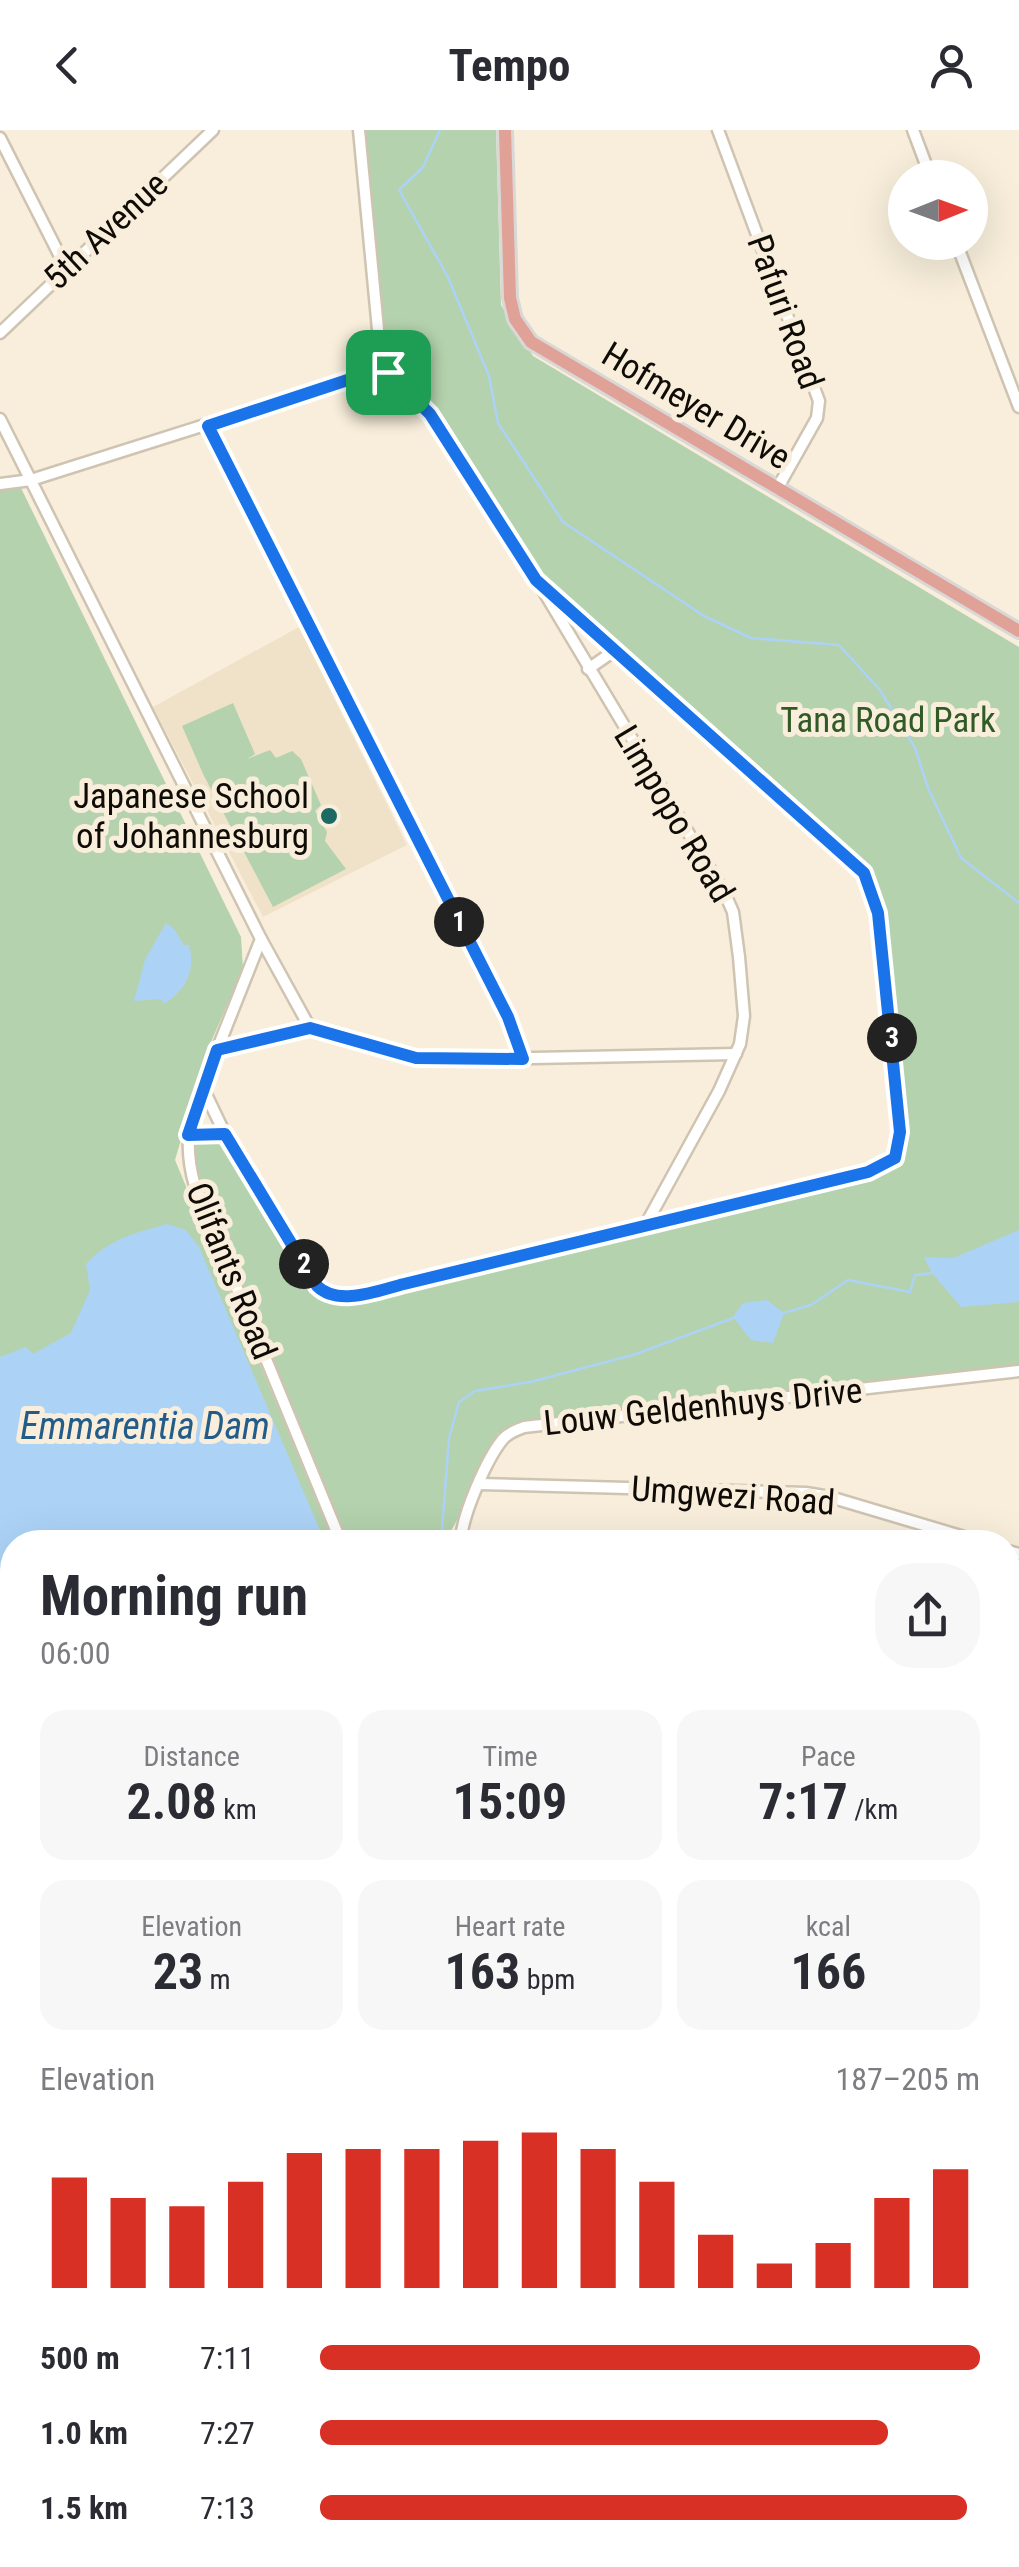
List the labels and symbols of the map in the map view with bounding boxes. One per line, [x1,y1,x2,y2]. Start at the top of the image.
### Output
north arrow [888,160,988,260]
street label: 5th Avenue [36,164,176,298]
street label: Pafuri Road [738,229,832,395]
pin [346,330,431,415]
street label: Hofmeyer Drive [595,334,797,478]
park label: Tana Road Park [780,700,996,741]
street label: Limpopo Road [605,718,743,910]
place label: Japanese School of Johannesburg [73,776,309,857]
marker: Japanese School of Johannesburg [318,805,340,827]
pin: 1 [434,897,484,947]
pin: 3 [867,1013,917,1063]
street label: Olifants Road [177,1177,285,1365]
pin: 2 [279,1239,329,1289]
street label: Louw Geldenhuys Drive [542,1370,864,1444]
water label: Emmarentia Dam [20,1404,270,1448]
street label: Umgwezi Road [630,1468,836,1524]

